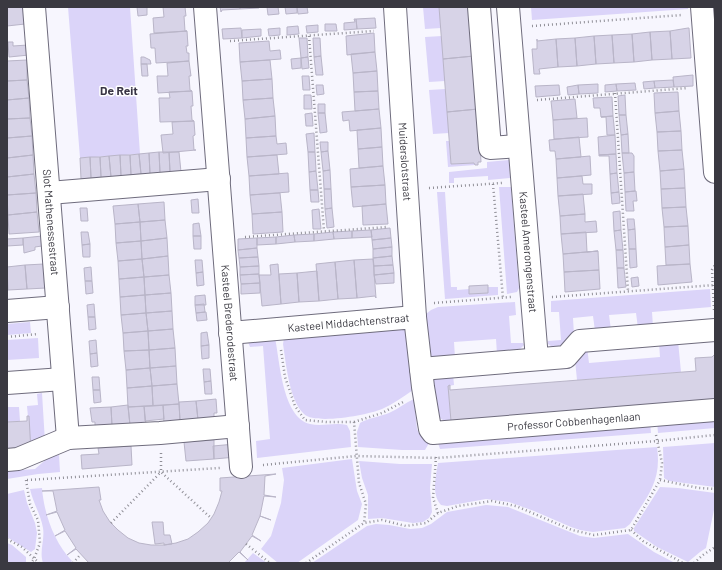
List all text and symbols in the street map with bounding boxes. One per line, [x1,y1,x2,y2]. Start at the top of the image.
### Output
district label: De Reit [100,83,138,97]
street label: Muiderslotstraat [396,122,414,201]
street label: Slot Mathenessestraat [41,169,62,276]
street label: Kasteel Amerongenstraat [517,191,540,313]
street label: Kasteel Brederodestraat [219,264,241,382]
street label: Kasteel Middachtenstraat [287,311,410,334]
street label: Professor Cobbenhagenlaan [507,409,641,433]

